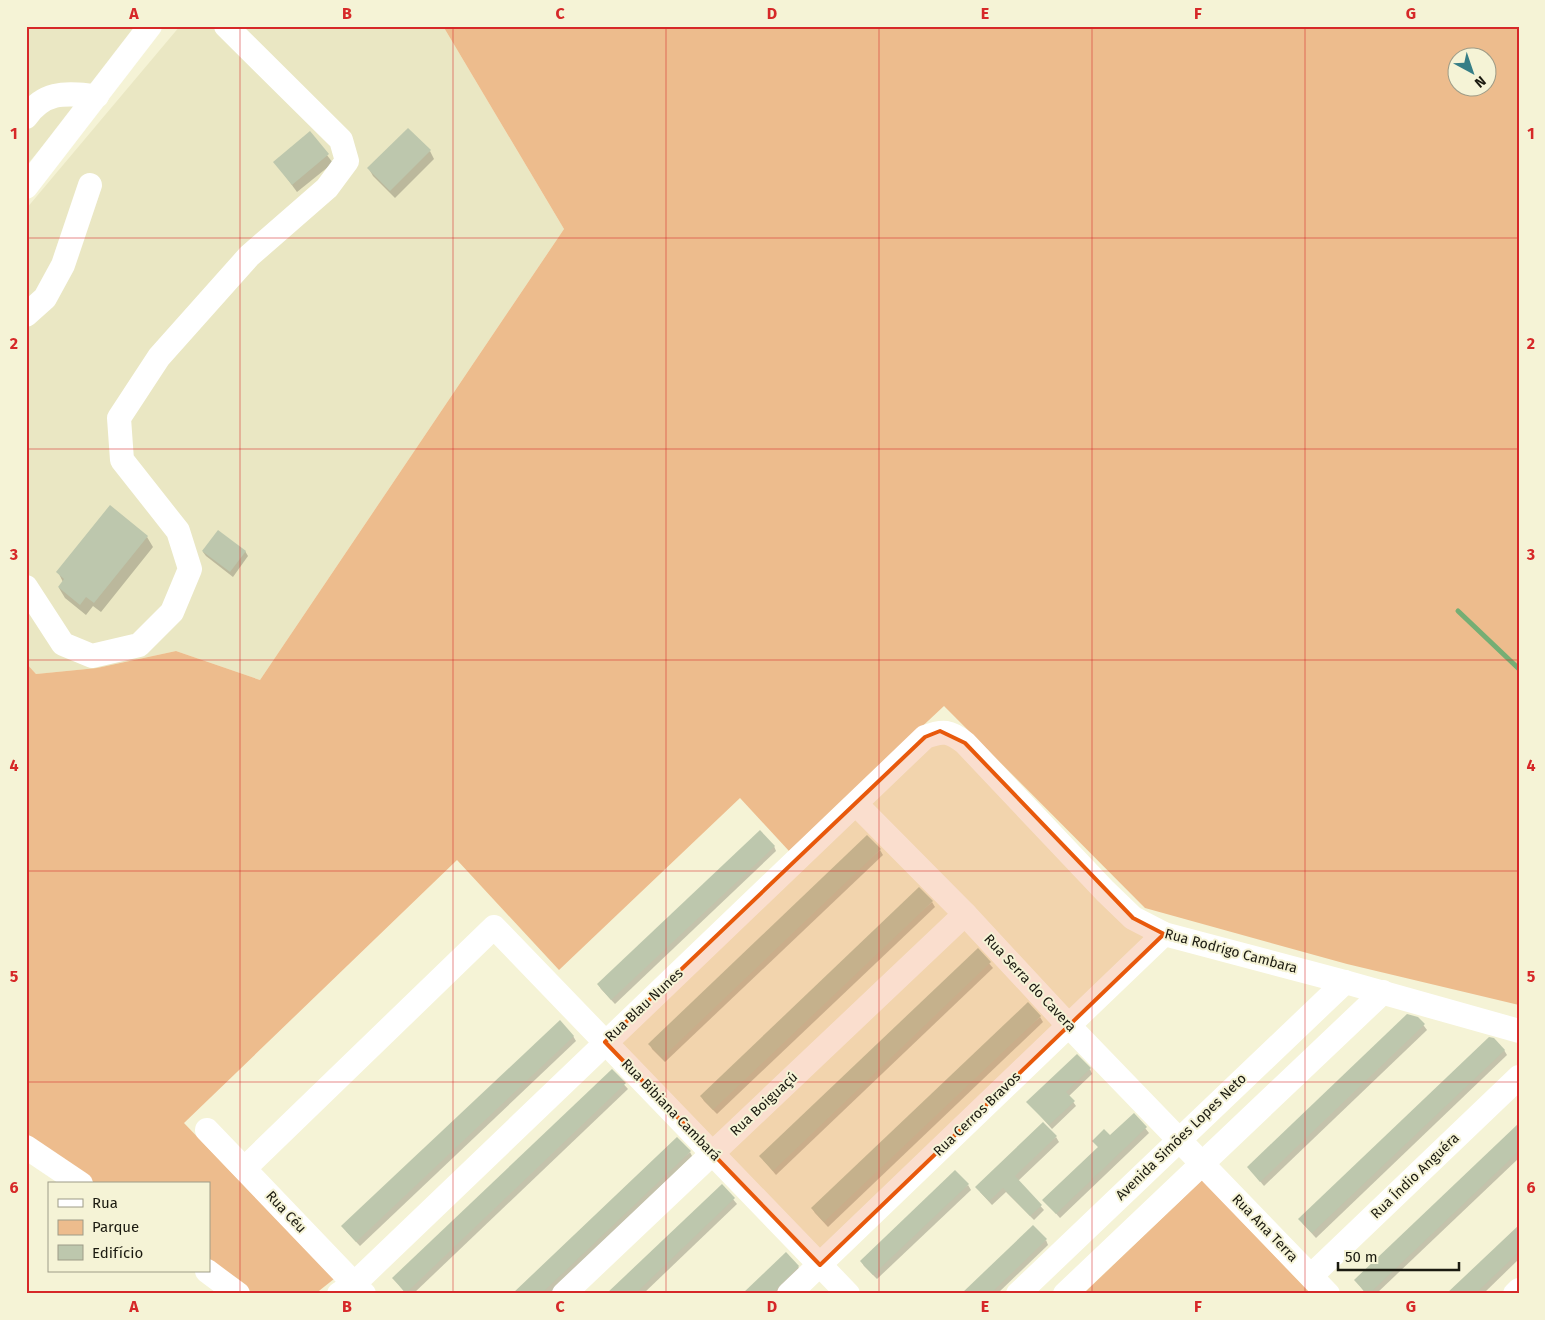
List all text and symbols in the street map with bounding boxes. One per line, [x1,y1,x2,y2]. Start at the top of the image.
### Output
text: A [128,4,139,23]
text: B [342,4,352,23]
text: C [555,4,565,23]
text: D [767,4,777,23]
text: E [981,4,989,23]
text: F [1194,4,1202,23]
text: G [1406,4,1416,23]
north arrow [1448,48,1498,98]
text: N [1471,72,1489,91]
text: 1 [10,124,18,143]
text: 1 [1527,124,1535,143]
text: 2 [10,334,18,353]
text: 2 [1527,334,1535,353]
text: 3 [9,545,18,564]
text: 3 [1526,545,1535,564]
text: 4 [9,756,19,775]
text: 4 [1526,756,1536,775]
street label: Rua Rodrigo Cambara [1163,925,1299,977]
street label: Rua Serra do Cavera [980,931,1080,1035]
street label: Rua Blau Nunes [602,964,687,1045]
text: 5 [10,967,19,986]
text: 5 [1527,967,1536,986]
street label: Rua Bibiana Cambará [618,1055,724,1165]
street label: Rua Boiguaçú [727,1068,801,1140]
street label: Rua Cerros Bravos [930,1068,1024,1160]
street label: Avenida Simões Lopes Neto [1112,1070,1250,1204]
street label: Rua Índio Anguéra [1367,1129,1463,1222]
text: 6 [9,1178,19,1197]
text: 6 [1526,1178,1536,1197]
legend [48,1182,210,1272]
street label: Rua Céu [262,1187,310,1237]
street label: Rua Ana Terra [1228,1191,1302,1265]
text: Rua [92,1194,118,1212]
text: Parque [92,1218,139,1236]
scale bar [1338,1240,1459,1272]
text: Edifício [92,1244,143,1262]
text: 50 m [1345,1248,1378,1266]
text: A [128,1297,139,1316]
text: B [342,1297,352,1316]
text: C [555,1297,565,1316]
text: D [767,1297,777,1316]
text: E [981,1297,989,1316]
text: F [1194,1297,1202,1316]
text: G [1406,1297,1416,1316]

